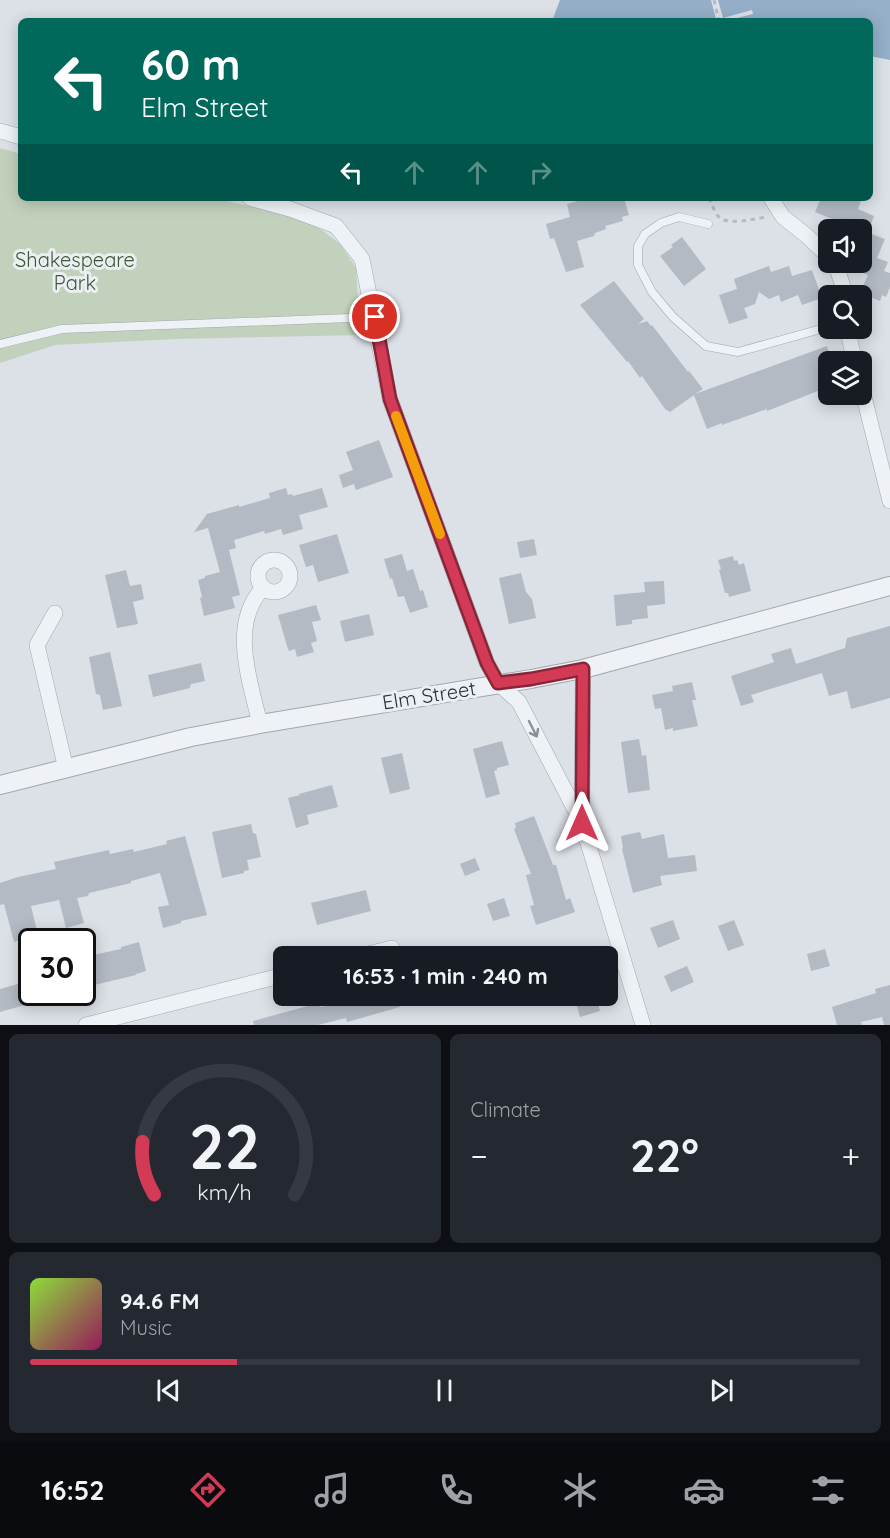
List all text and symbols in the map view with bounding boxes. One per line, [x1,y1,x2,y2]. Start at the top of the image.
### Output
text: 60 m [141,38,241,91]
icon: left [42,42,120,120]
text: Elm Street [141,90,268,124]
icon: left [335,156,368,189]
icon: ahead [398,156,431,189]
icon: ahead [461,156,494,189]
icon: right [524,156,557,189]
map controls [818,219,872,405]
button: sound [818,219,872,273]
park label: Shakespeare Park [15,247,135,295]
button: search [818,285,872,339]
pin [349,291,400,342]
icon: arrive [358,300,391,333]
button: layers [818,351,872,405]
street label: Elm Street [380,675,478,715]
one-way arrow [528,720,539,738]
position arrow [550,791,614,855]
speed limit sign: 30 [18,928,96,1006]
text: 16:53 · 1 min · 240 m [343,962,548,990]
text: Climate [471,1097,541,1122]
text: 22 [189,1107,260,1185]
text: 22° [630,1127,699,1183]
text: − [471,1135,488,1176]
text: + [841,1135,860,1176]
text: km/h [198,1180,252,1206]
text: 94.6 FM [120,1287,200,1315]
text: Music [120,1315,172,1340]
icon: previous [152,1374,185,1407]
icon: pause [428,1374,461,1407]
icon: next [705,1374,738,1407]
icon: directions [187,1469,229,1511]
icon: music [311,1469,353,1511]
icon: phone [435,1469,477,1511]
icon: climate [559,1469,601,1511]
icon: car [683,1469,725,1511]
icon: filters [807,1469,849,1511]
text: 16:52 [41,1473,105,1507]

